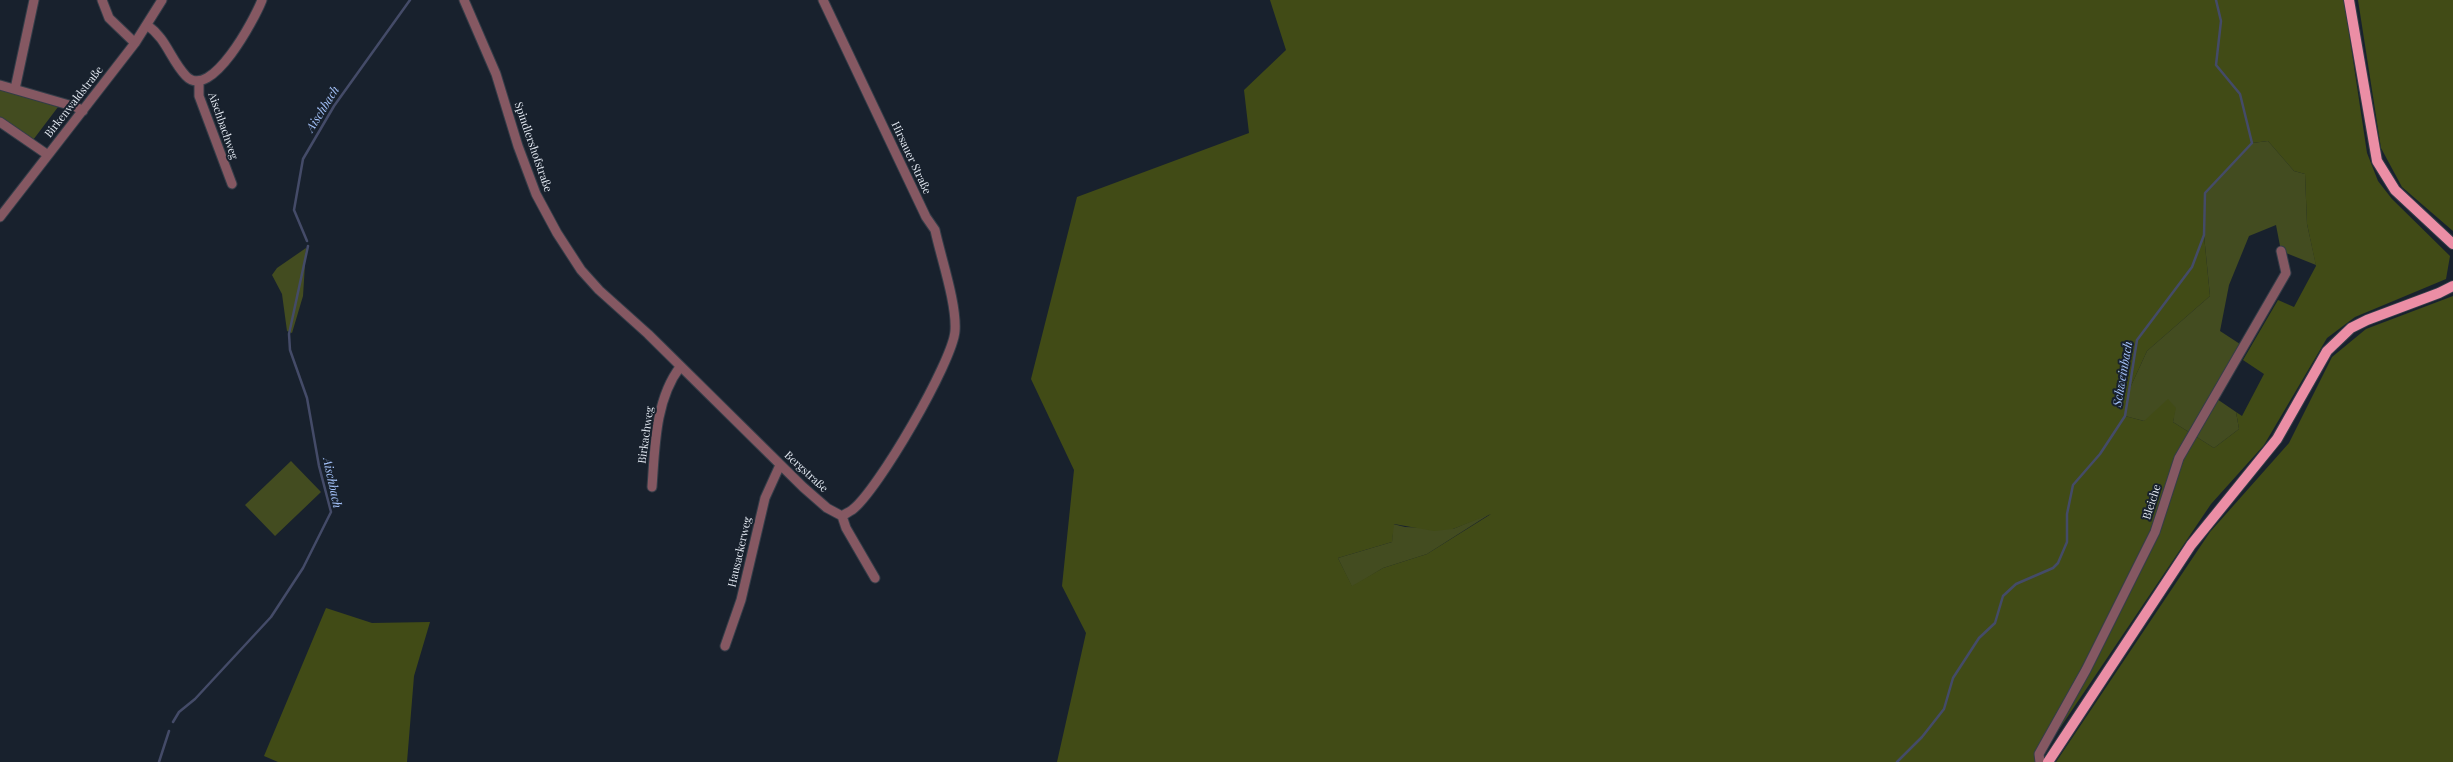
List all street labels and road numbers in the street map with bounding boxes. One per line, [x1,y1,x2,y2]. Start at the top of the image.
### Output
street label: Birkenwaldstraße [42,64,106,140]
street label: Aischbachweg [205,91,241,161]
street label: Spindlershofstraße [511,100,555,194]
street label: Hirsauer Straße [888,120,934,196]
street label: Birkachweg [635,406,657,464]
street label: Bergstraße [782,449,830,495]
street label: Bleiche [2140,483,2164,521]
street label: Hausackerweg [725,516,755,588]

